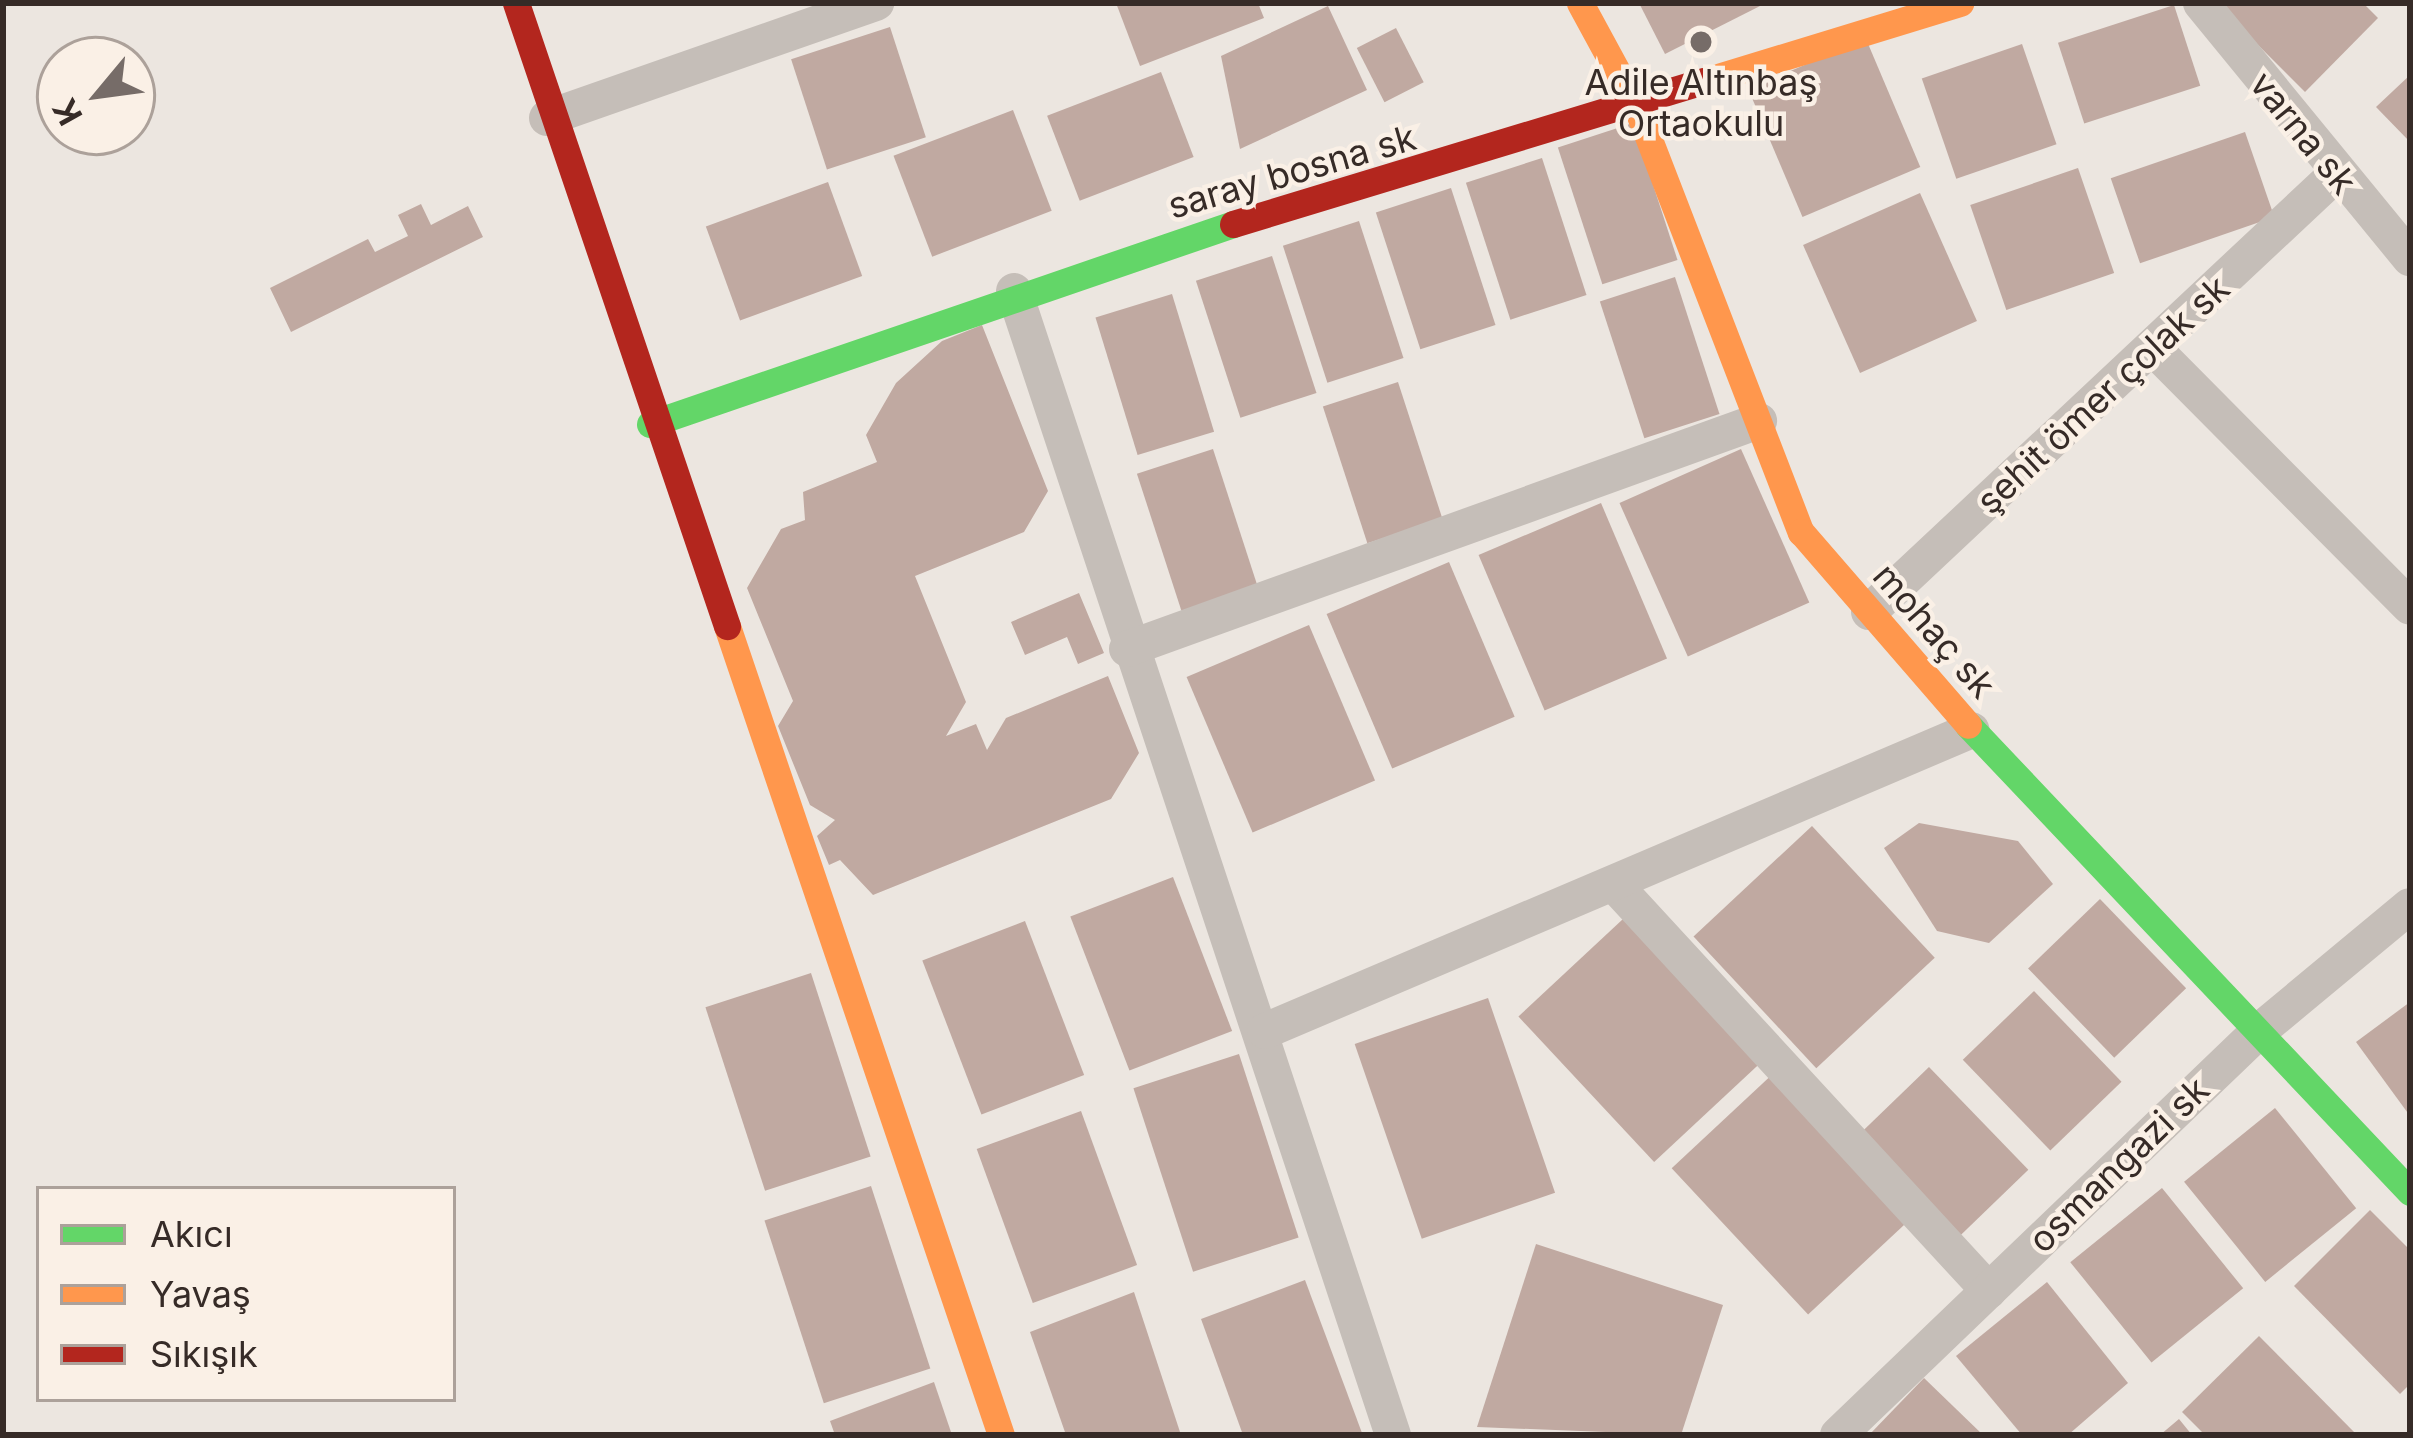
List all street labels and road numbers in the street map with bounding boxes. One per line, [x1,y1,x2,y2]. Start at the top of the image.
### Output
street label: varna sk [2241,63,2365,203]
street label: saray bosna sk [1163,116,1421,228]
street label: şehit ömer çolak sk [1968,267,2238,523]
street label: mohaç sk [1864,555,2004,707]
street label: osmangazi sk [2020,1068,2218,1262]

